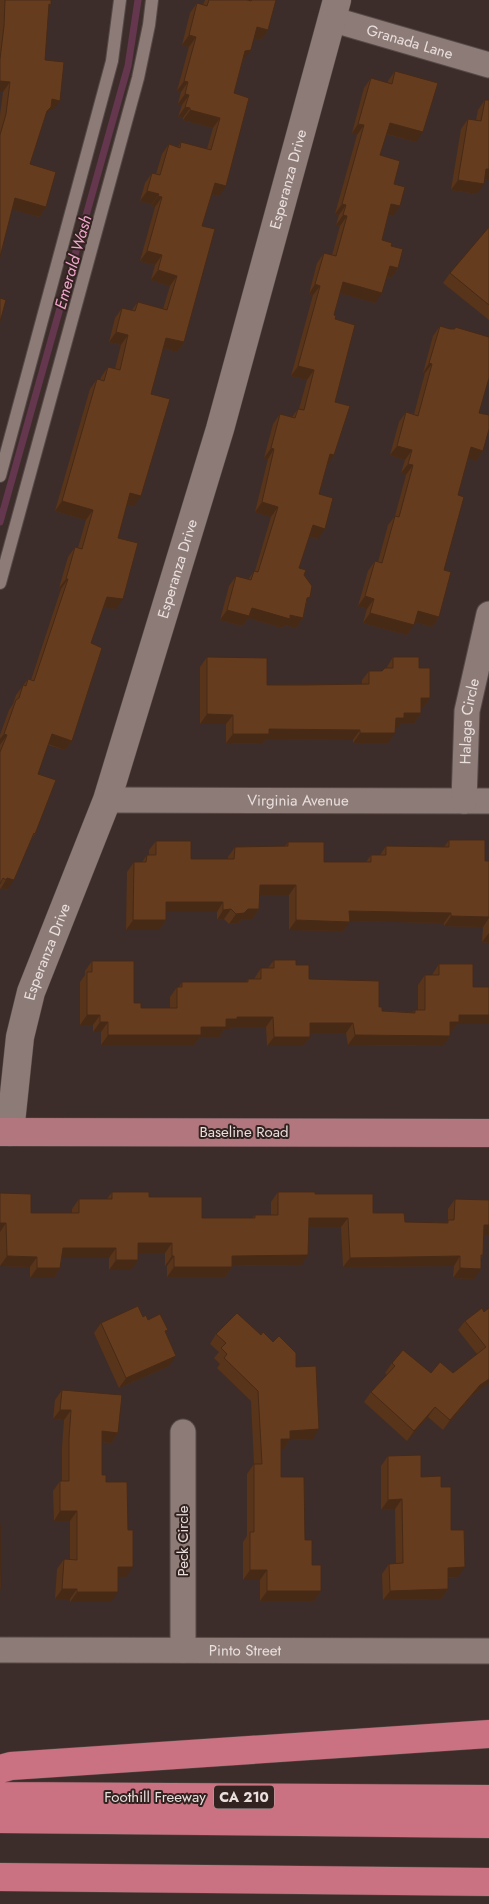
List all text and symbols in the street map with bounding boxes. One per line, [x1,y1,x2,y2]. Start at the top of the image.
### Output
street label: Granada Lane [364,19,456,65]
street label: Esperanza Drive [264,127,312,232]
water label: Emerald Wash [49,212,97,312]
street label: Esperanza Drive [152,516,203,621]
street label: Halaga Circle [454,676,485,765]
street label: Virginia Avenue [247,789,349,812]
street label: Esperanza Drive [18,900,76,1003]
street label: Baseline Road [199,1121,289,1143]
street label: Peck Circle [172,1505,194,1577]
street label: Pinto Street [209,1639,282,1662]
road number: CA 210 [214,1785,274,1808]
street label: Foothill Freeway [104,1786,206,1808]

